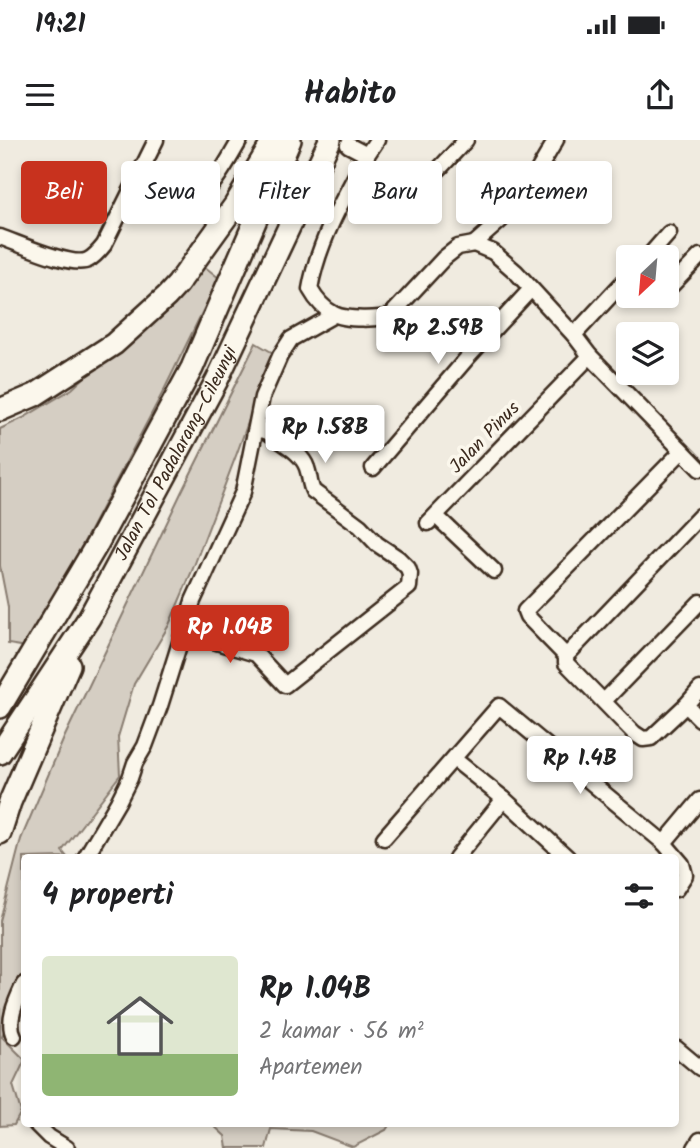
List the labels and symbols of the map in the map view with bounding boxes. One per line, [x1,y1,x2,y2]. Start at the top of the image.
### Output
north arrow [616,245,679,308]
pin: Rp 2.59B [366,306,510,366]
street label: Jalan Tol Padalarang–Cileunyi [107,340,246,566]
street label: Jalan Pinus [442,395,528,481]
pin: Rp 1.58B [253,406,397,465]
pin: Rp 1.04B [158,606,302,665]
pin: Rp 1.4B [515,736,645,796]

